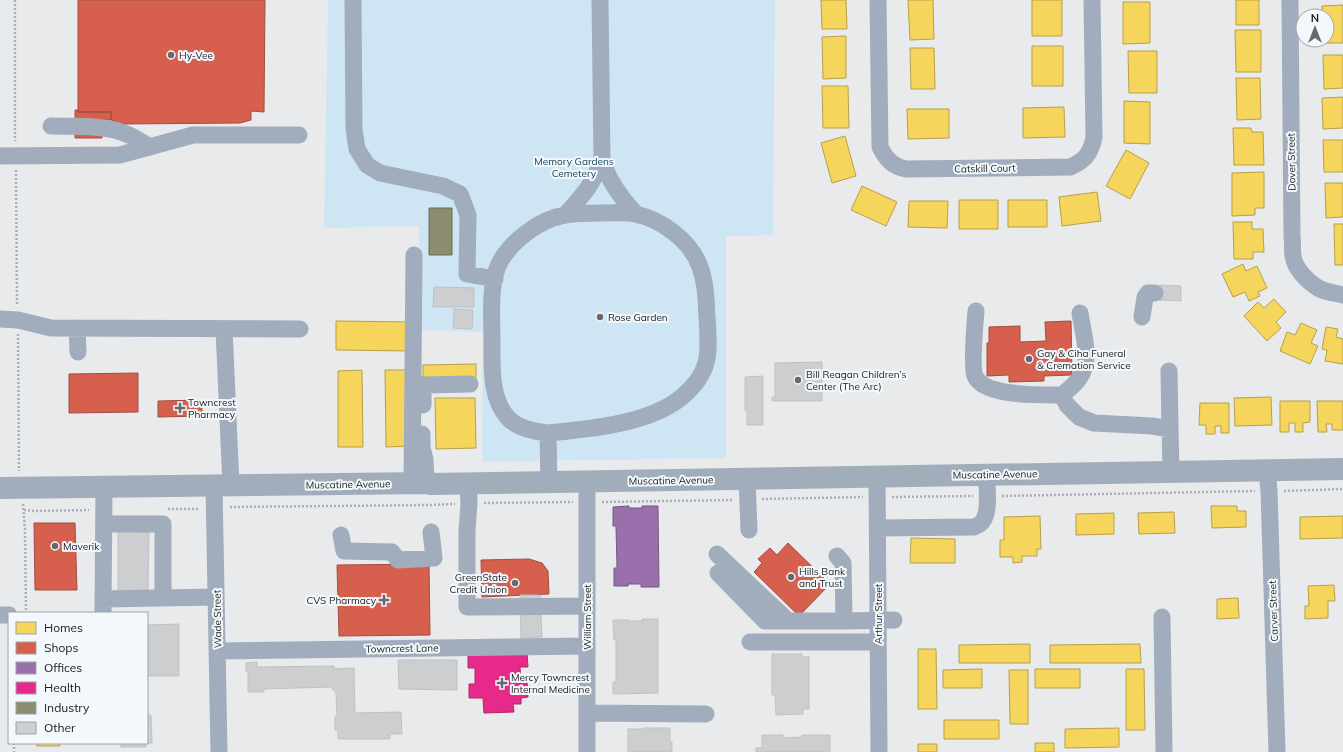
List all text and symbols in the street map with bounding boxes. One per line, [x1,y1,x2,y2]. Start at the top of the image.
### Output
north arrow [1295,8,1335,48]
text: N [1311,11,1319,25]
place label: Hy-Vee [179,49,213,62]
marker: Hy-Vee [166,50,176,60]
street label: Dover Street [1284,133,1299,191]
park label: Memory Gardens Cemetery [534,155,614,180]
street label: Catskill Court [954,161,1016,176]
place label: Rose Garden [608,311,668,324]
marker: Rose Garden [595,312,605,322]
place label: Gay & Ciha Funeral & Cremation Service [1037,347,1131,372]
marker: Gay & Ciha Funeral & Cremation Service [1024,354,1034,364]
place label: Bill Reagan Children’s Center (The Arc) [806,368,906,393]
marker: Bill Reagan Children’s Center (The Arc) [793,375,803,385]
place label: Towncrest Pharmacy [188,396,236,421]
marker: Towncrest Pharmacy [175,403,185,413]
street label: Muscatine Avenue [952,467,1038,482]
street label: Muscatine Avenue [628,473,714,488]
street label: Muscatine Avenue [305,477,391,492]
place label: Maverik [63,540,100,553]
marker: Maverik [50,541,60,551]
place label: Hills Bank and Trust [799,565,846,590]
place label: GreenState Credit Union [450,571,507,596]
marker: Hills Bank and Trust [786,572,796,582]
marker: GreenState Credit Union [510,578,520,588]
street label: Carver Street [1266,580,1281,642]
street label: Arthur Street [872,583,885,644]
street label: William Street [581,584,594,650]
street label: Wade Street [210,589,225,648]
place label: CVS Pharmacy [307,594,377,607]
marker: CVS Pharmacy [379,595,389,605]
legend [8,612,148,744]
text: Homes [44,620,83,635]
text: Shops [44,640,79,655]
street label: Towncrest Lane [365,641,439,656]
text: Offices [44,660,82,675]
place label: Mercy Towncrest Internal Medicine [511,671,590,696]
marker: Mercy Towncrest Internal Medicine [496,677,508,689]
text: Health [44,680,81,695]
text: Industry [44,700,90,715]
text: Other [44,720,76,735]

